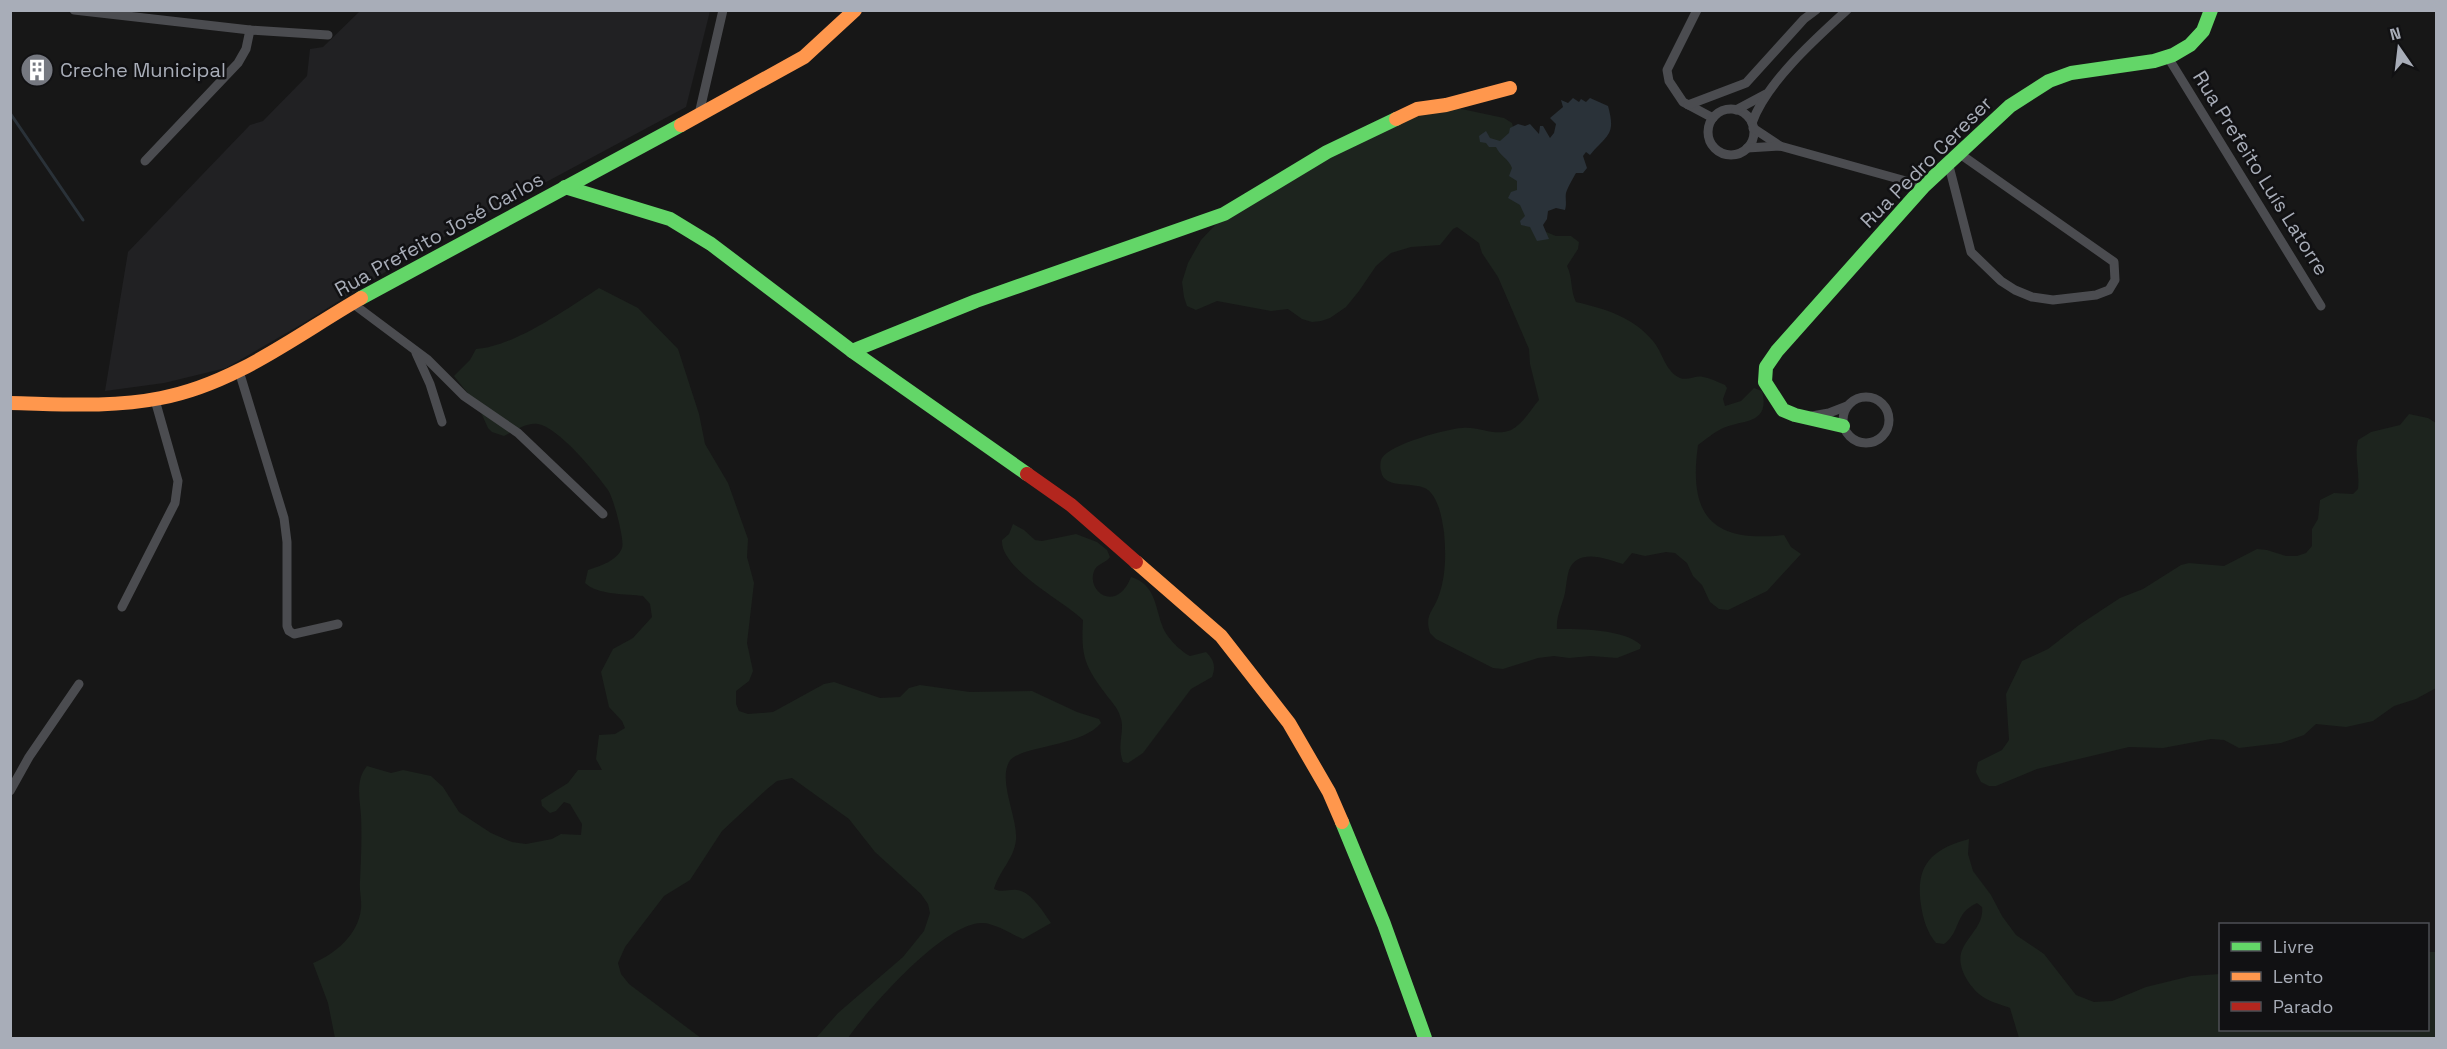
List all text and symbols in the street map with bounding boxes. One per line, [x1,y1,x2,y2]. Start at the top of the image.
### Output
north arrow [2369,18,2429,78]
text: N [2388,22,2403,45]
building icon: Creche Municipal [19,52,55,88]
place label: Creche Municipal [60,57,226,83]
street label: Rua Prefeito Luís Latorre [2187,66,2335,280]
street label: Rua Pedro Cereser [1855,91,1997,233]
street label: Rua Prefeito José Carlos [330,166,548,302]
legend [2219,923,2429,1031]
text: Livre [2273,935,2314,958]
text: Lento [2273,965,2323,988]
text: Parado [2273,995,2333,1018]

